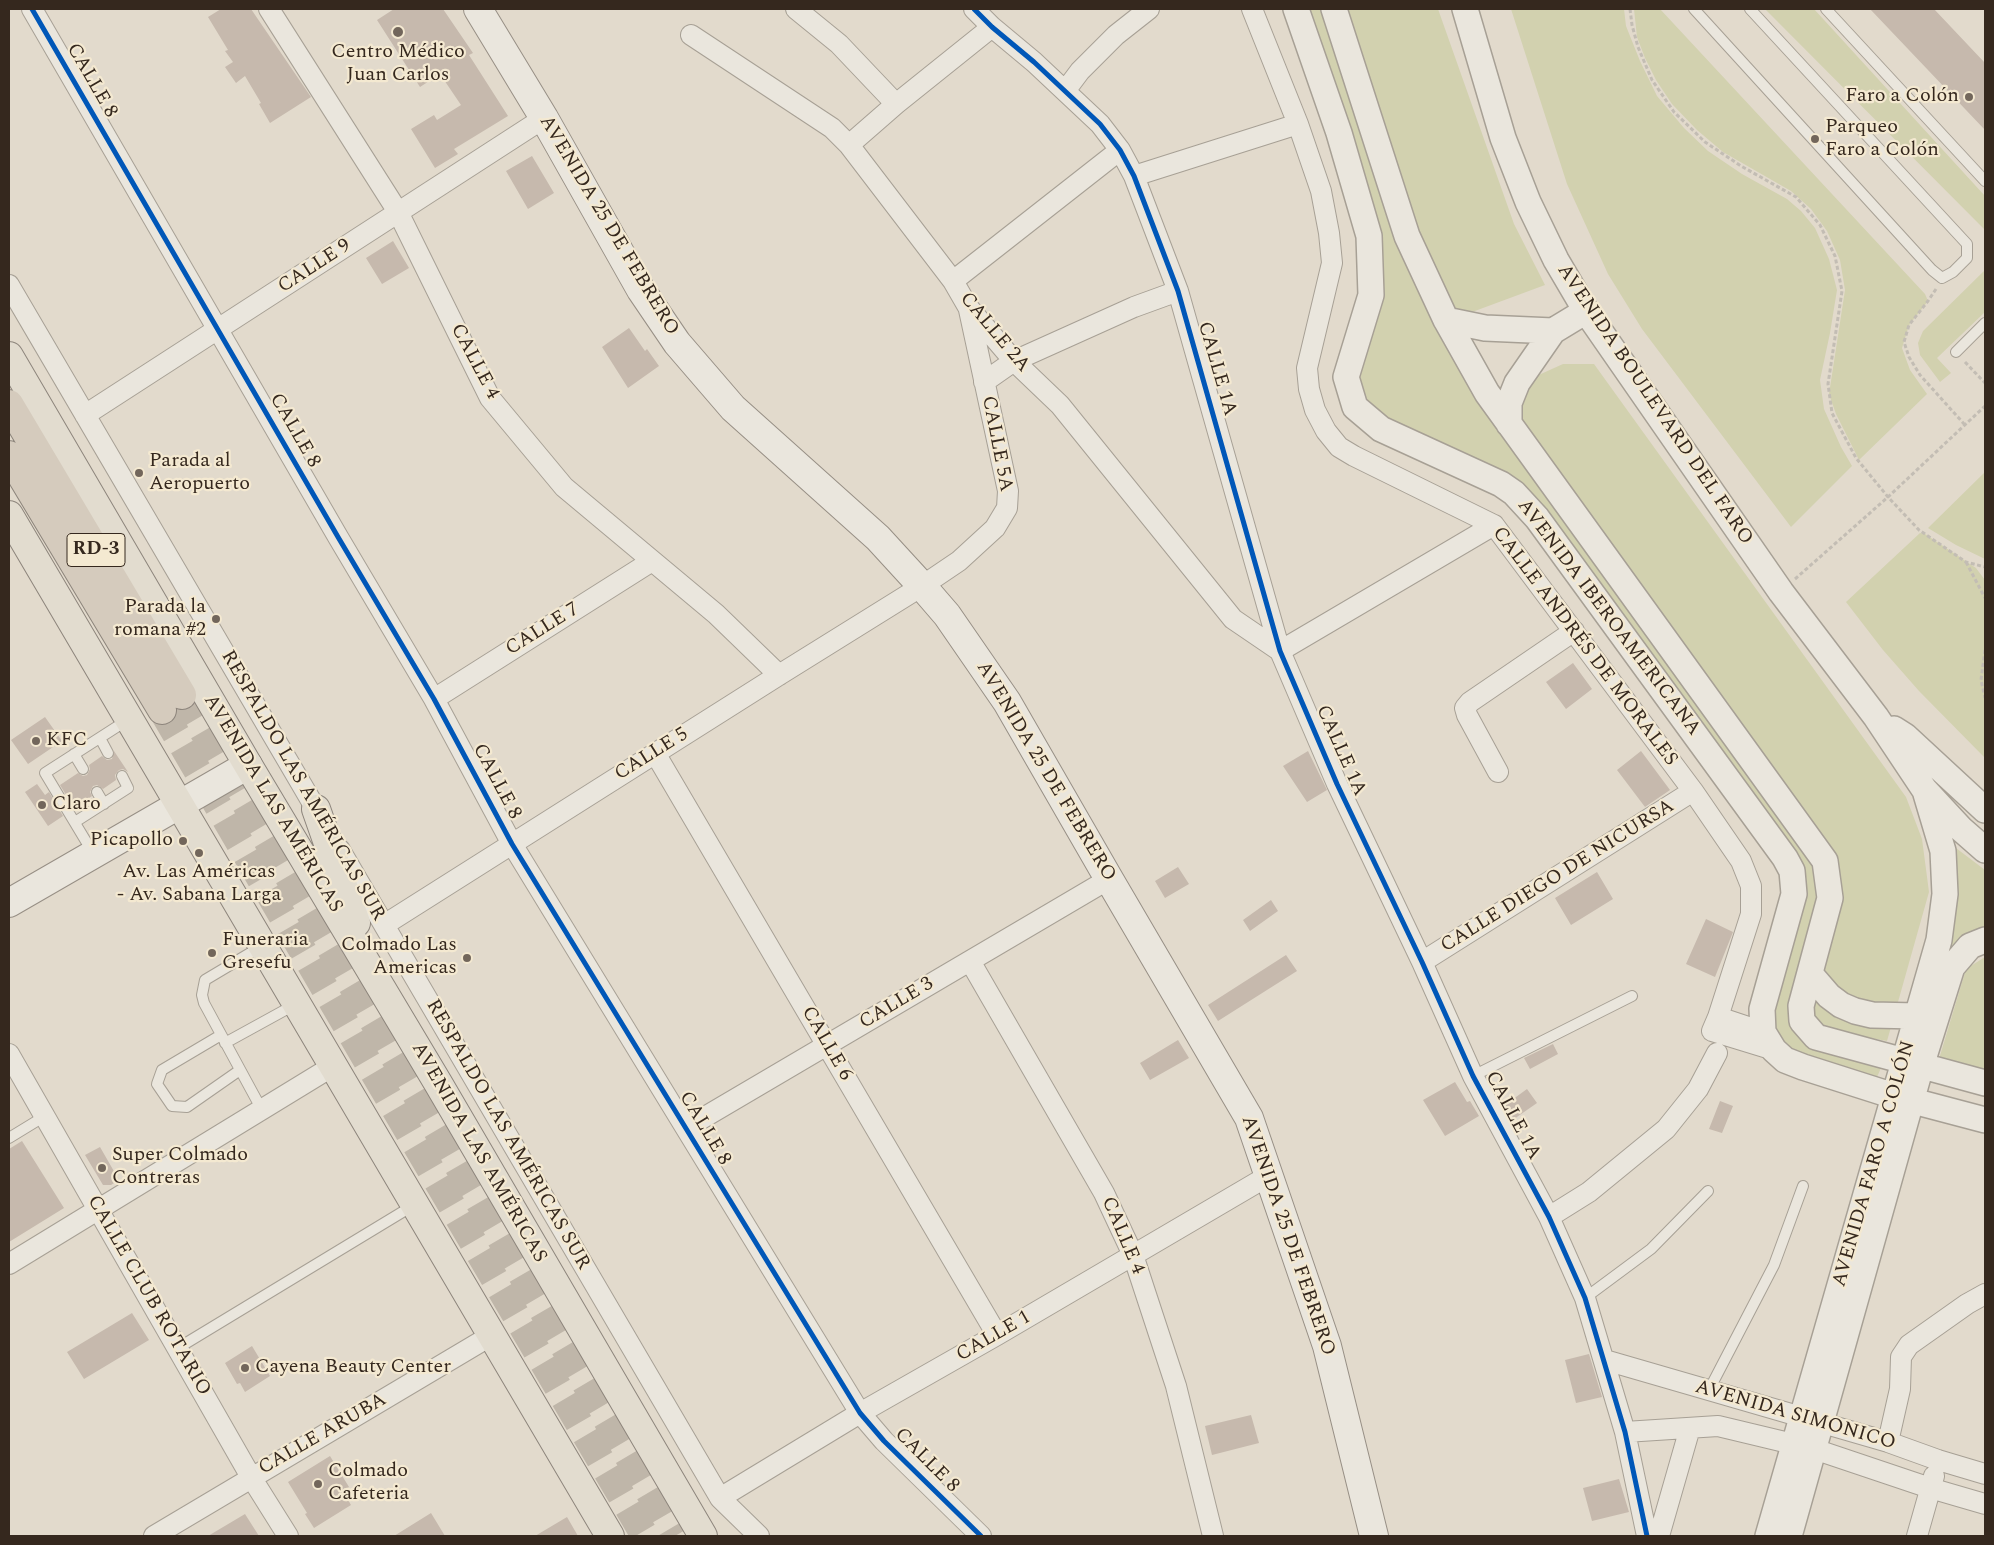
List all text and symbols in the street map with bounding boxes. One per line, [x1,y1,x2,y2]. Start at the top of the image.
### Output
marker: Centro Médico Juan Carlos [391,25,405,39]
street label: CALLE 8 [60,39,122,123]
place label: Centro Médico Juan Carlos [331,41,465,88]
place label: Faro a Colón [1845,85,1959,109]
marker: Faro a Colón [1963,91,1975,103]
street label: AVENIDA 25 DE FEBRERO [533,112,683,340]
place label: Parqueo Faro a Colón [1825,116,1939,163]
marker: Parqueo Faro a Colón [1809,133,1821,145]
street label: CALLE 9 [274,235,356,299]
street label: AVENIDA BOULEVARD DEL FARO [1551,260,1757,550]
street label: CALLE 2A [954,288,1034,378]
street label: CALLE 1A [1191,319,1241,419]
street label: CALLE 4 [444,320,504,404]
street label: CALLE 8 [263,389,325,473]
street label: CALLE 5A [975,394,1017,494]
place label: Parada al Aeropuerto [149,450,250,497]
marker: Parada al Aeropuerto [133,467,145,479]
street label: AVENIDA IBEROAMERICANA [1511,495,1705,741]
street label: CALLE ANDRÉS DE MORALES [1486,523,1682,771]
road number: RD-3 [67,534,125,566]
place label: Parada la romana #2 [114,596,206,643]
street label: CALLE 7 [502,598,584,662]
marker: Parada la romana #2 [210,613,222,625]
street label: RESPALDO LAS AMÉRICAS SUR [215,647,389,925]
street label: AVENIDA 25 DE FEBRERO [970,658,1120,886]
street label: AVENIDA LAS AMÉRICAS [197,690,347,918]
street label: CALLE 1A [1309,702,1371,800]
street label: CALLE 5 [611,723,693,787]
place label: KFC [46,729,87,753]
marker: KFC [30,735,42,747]
street label: CALLE 8 [466,740,526,824]
place label: Claro [52,793,101,817]
street label: CALLE DIEGO DE NICURSA [1437,795,1679,959]
marker: Claro [36,799,48,811]
place label: Picapollo [90,829,173,853]
marker: Picapollo [177,835,189,847]
marker: Av. Las Américas - Av. Sabana Larga [193,847,205,859]
place label: Av. Las Américas - Av. Sabana Larga [117,861,281,908]
place label: Funeraria Gresefu [222,929,309,976]
place label: Colmado Las Americas [341,934,457,981]
marker: Funeraria Gresefu [206,947,218,959]
marker: Colmado Las Americas [461,952,473,964]
street label: CALLE 3 [856,973,938,1035]
street label: RESPALDO LAS AMÉRICAS SUR [420,996,594,1274]
street label: CALLE 6 [795,1002,857,1086]
street label: AVENIDA FARO A COLÓN [1828,1038,1922,1290]
street label: AVENIDA LAS AMÉRICAS [405,1039,551,1267]
street label: CALLE 1A [1479,1068,1545,1164]
street label: CALLE 8 [673,1088,735,1170]
street label: AVENIDA 25 DE FEBRERO [1235,1113,1339,1359]
place label: Super Colmado Contreras [112,1144,248,1191]
marker: Super Colmado Contreras [96,1162,108,1174]
street label: CALLE CLUB ROTARIO [81,1192,215,1400]
street label: CALLE 4 [1095,1194,1149,1278]
street label: CALLE 1 [952,1306,1036,1368]
place label: Cayena Beauty Center [255,1356,451,1380]
marker: Cayena Beauty Center [239,1362,251,1374]
street label: AVENIDA SIMONICO [1692,1376,1898,1456]
street label: CALLE ARUBA [255,1389,391,1481]
street label: CALLE 8 [889,1424,963,1498]
place label: Colmado Cafeteria [328,1460,409,1507]
marker: Colmado Cafeteria [312,1478,324,1490]

